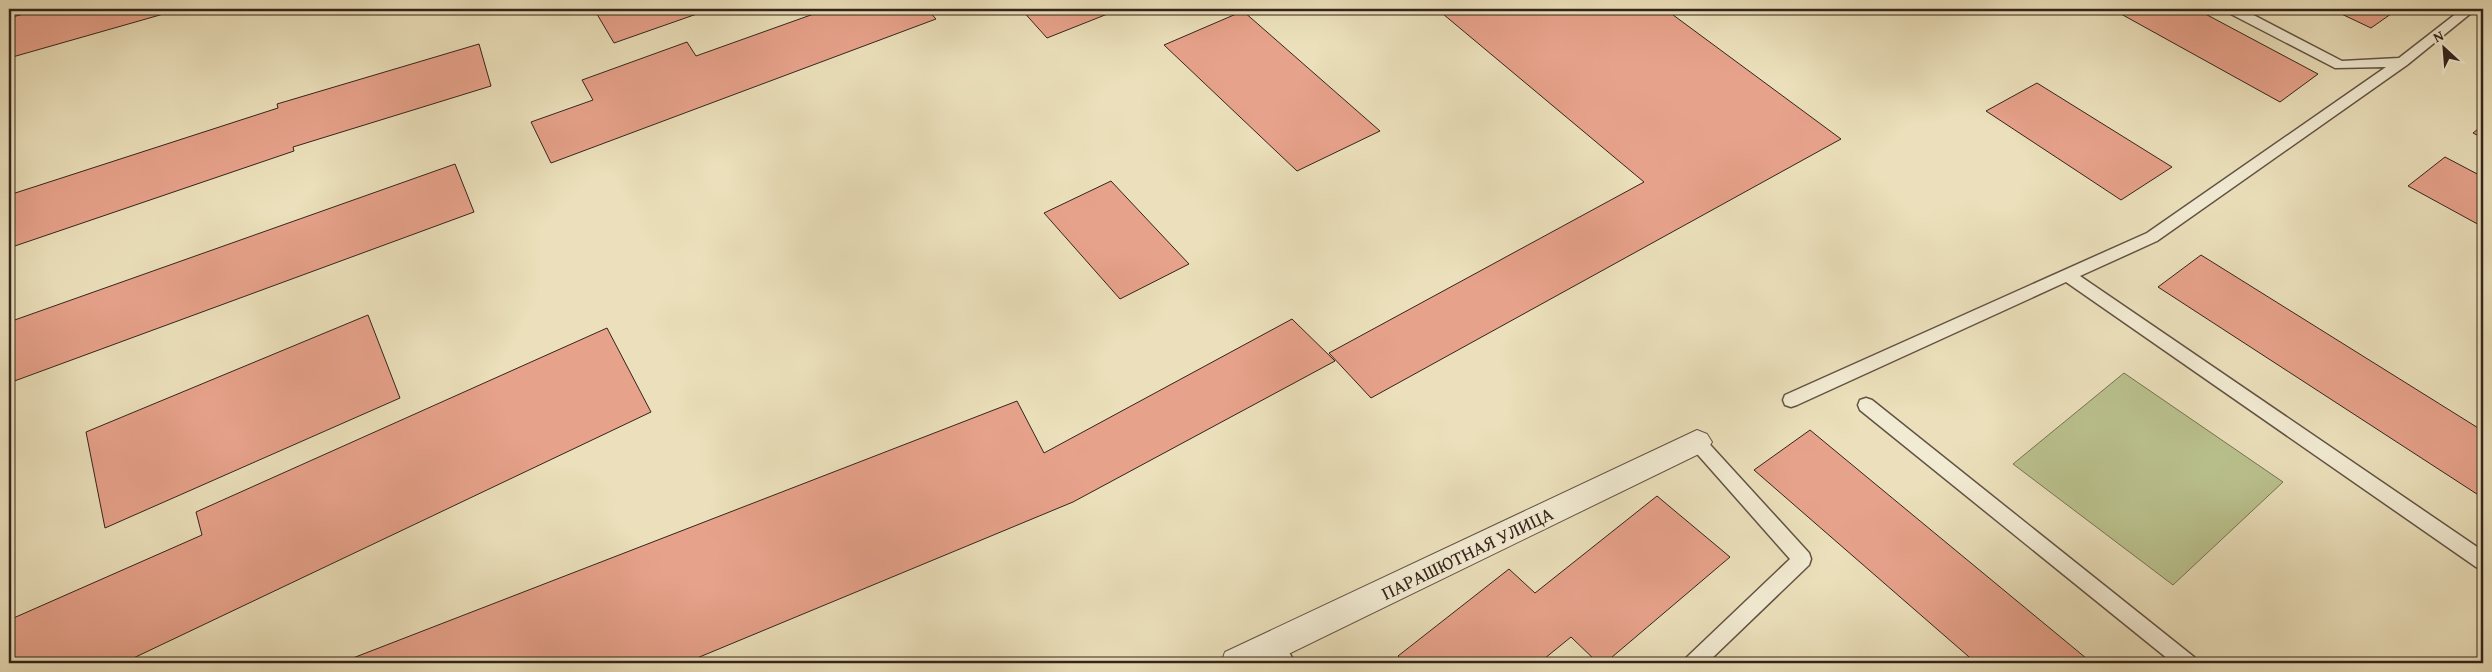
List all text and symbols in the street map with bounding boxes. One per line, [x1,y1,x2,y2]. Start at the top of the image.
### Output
north arrow [2420,22,2470,72]
text: N [2430,25,2447,47]
street label: ПАРАШЮТНАЯ УЛИЦА [1376,499,1558,607]

